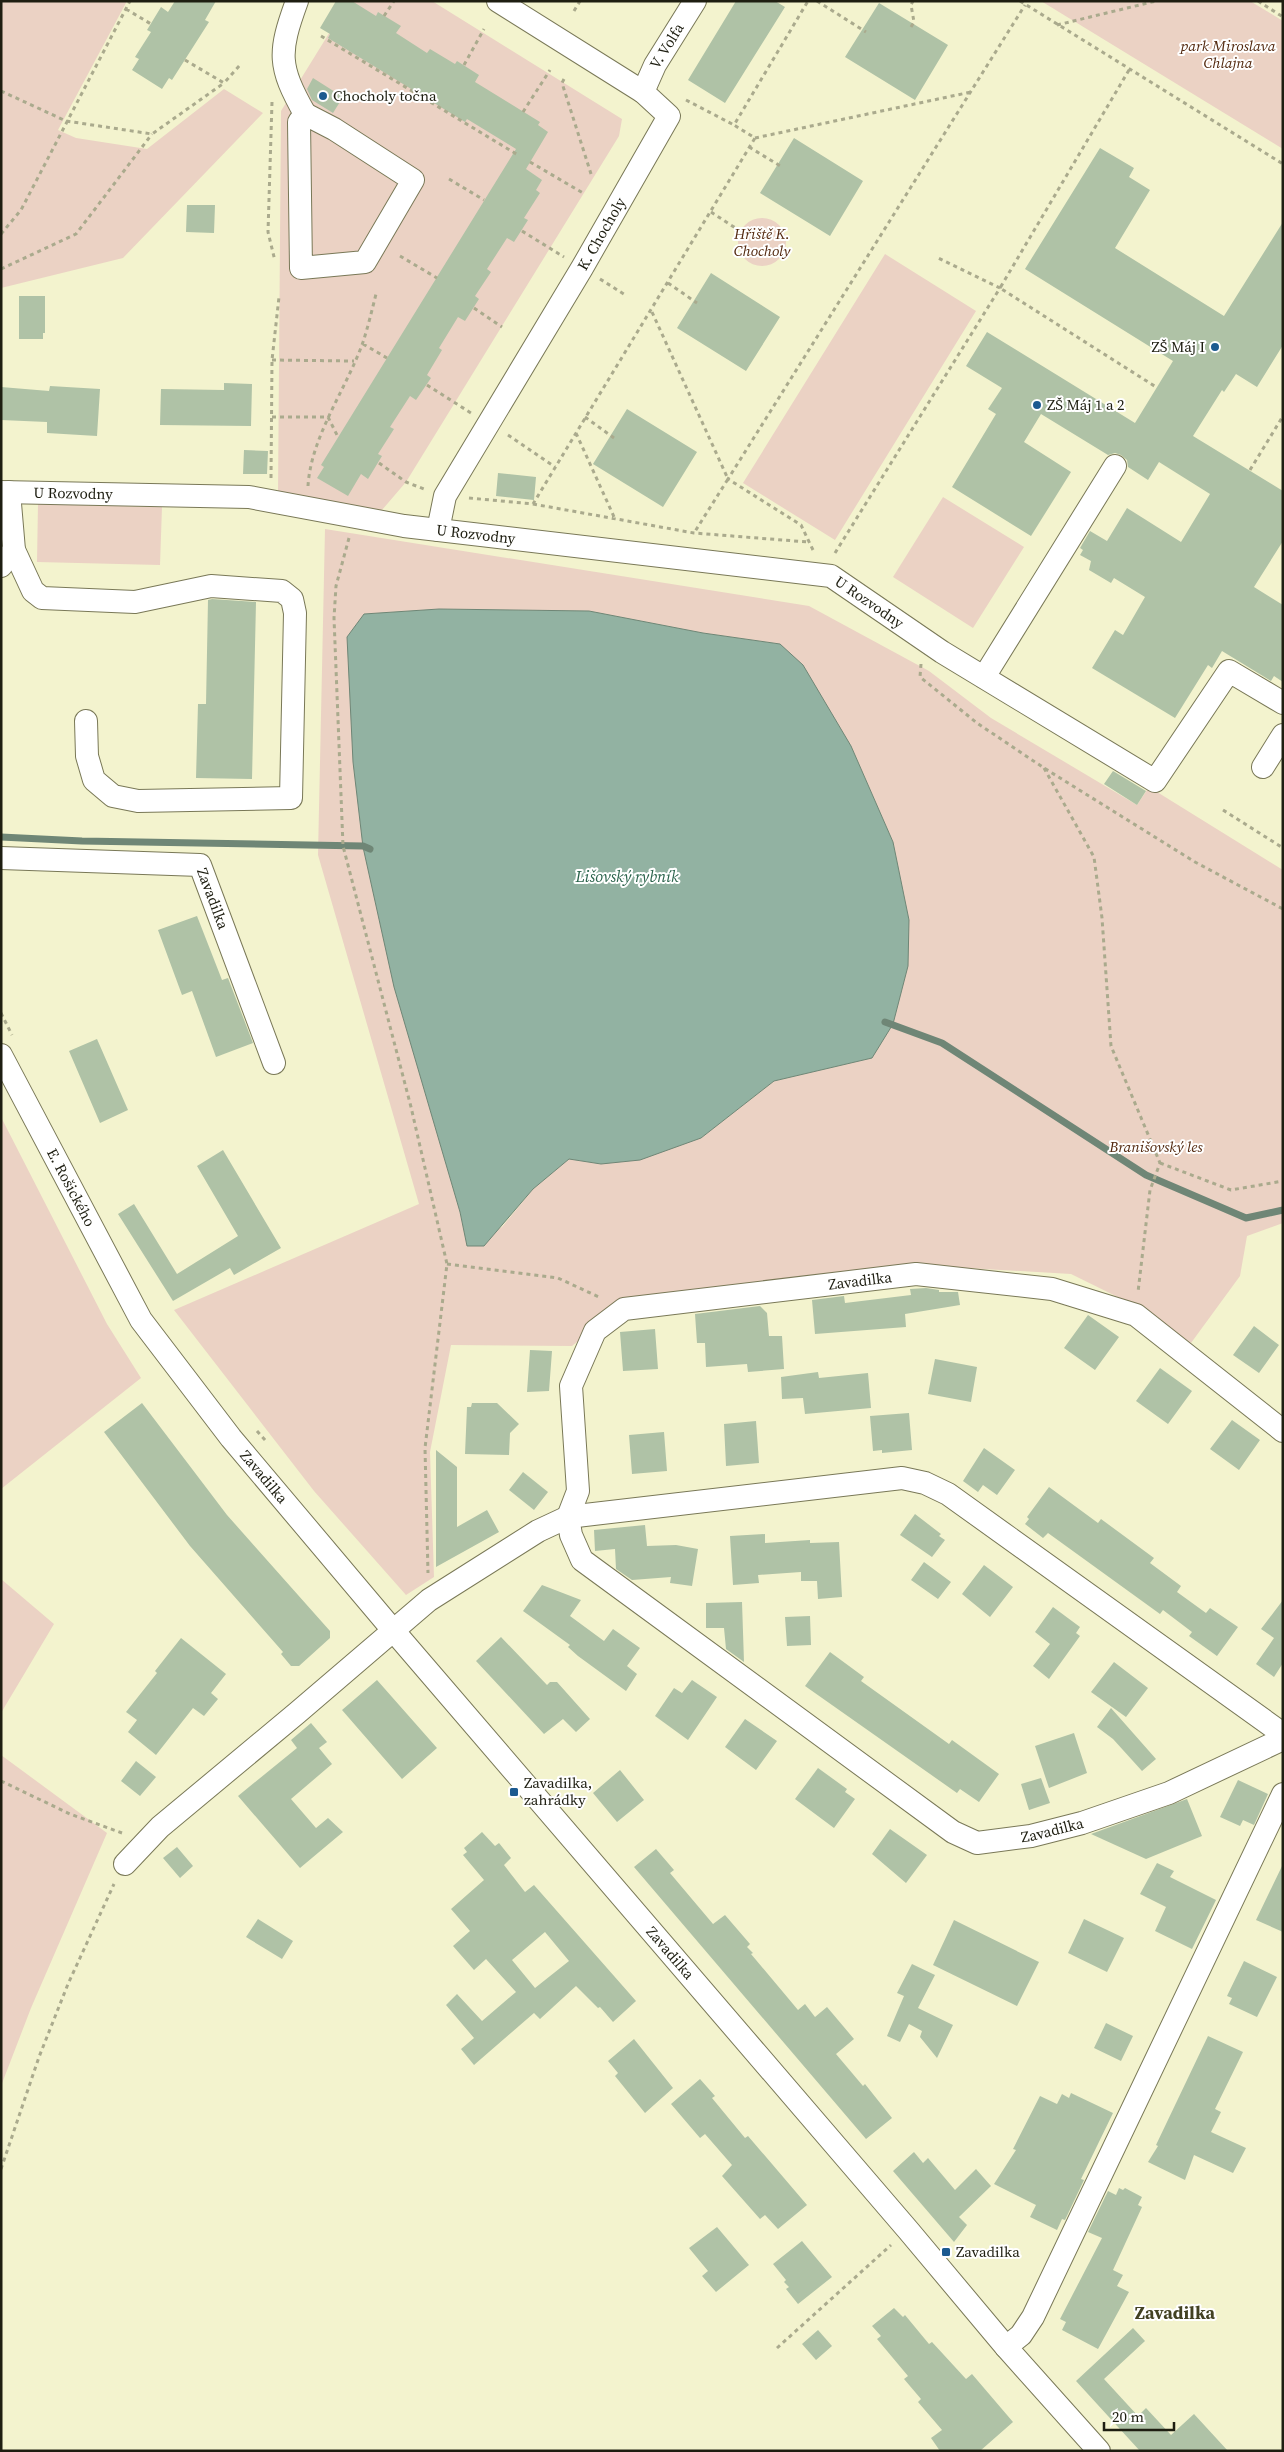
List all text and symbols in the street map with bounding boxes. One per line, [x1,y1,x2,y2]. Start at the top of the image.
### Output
street label: V. Volfa [644,19,689,73]
park label: park Miroslava Chlajna [1179,35,1276,73]
place label: Chocholy točna [333,85,437,106]
marker: Chocholy točna [317,90,329,102]
street label: K. Chocholy [572,193,630,274]
park label: Hřiště K. Chocholy [733,223,791,261]
place label: ZŠ Máj I [1151,336,1205,357]
marker: ZŠ Máj I [1209,341,1221,353]
place label: ZŠ Máj 1 a 2 [1047,394,1125,415]
marker: ZŠ Máj 1 a 2 [1031,399,1043,411]
street label: U Rozvodny [33,482,113,504]
street label: U Rozvodny [435,519,517,549]
street label: U Rozvodny [831,571,909,633]
street label: Zavadilka [192,865,234,932]
water label: Lišovský rybník [574,865,679,887]
park label: Branišovský les [1108,1136,1203,1157]
street label: E. Rošického [42,1145,101,1230]
street label: Zavadilka [827,1266,893,1295]
street label: Zavadilka [236,1445,293,1508]
place label: Zavadilka, zahrádky [524,1772,592,1810]
marker: Zavadilka, zahrádky [508,1786,520,1798]
street label: Zavadilka [1020,1812,1086,1847]
street label: Zavadilka [642,1922,700,1984]
place label: Zavadilka [956,2241,1020,2262]
marker: Zavadilka [940,2246,952,2258]
district label: Zavadilka [1135,2300,1216,2325]
scale bar [1104,2400,1174,2432]
text: 20 m [1112,2406,1144,2427]

